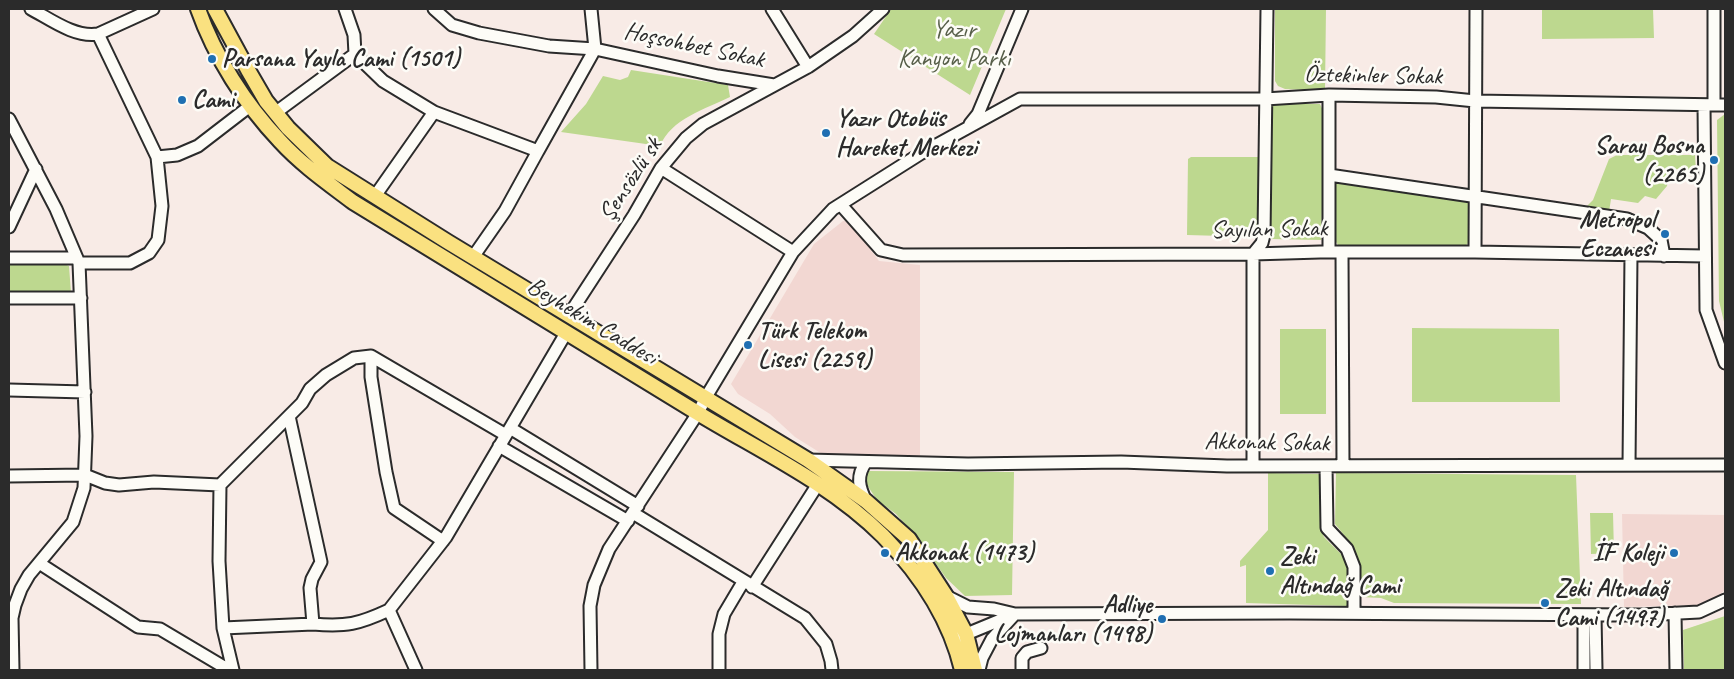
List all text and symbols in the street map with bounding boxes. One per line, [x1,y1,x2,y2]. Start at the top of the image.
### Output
park label: Yazır Kanyon Parkı [898,15,1010,74]
street label: Hoşsohbet Sokak [621,17,767,75]
place label: Parsana Yayla Cami (1501) [222,44,460,74]
marker: Parsana Yayla Cami (1501) [206,53,218,65]
street label: Öztekinler Sokak [1304,60,1442,92]
place label: Cami [192,85,234,115]
marker: Cami [176,94,188,106]
place label: Yazır Otobüs Hareket Merkezi [836,104,977,163]
marker: Yazır Otobüs Hareket Merkezi [820,127,832,139]
place label: Saray Bosna (2265) [1594,131,1704,190]
street label: Şensözlü sk [593,132,669,228]
marker: Saray Bosna (2265) [1708,154,1720,166]
place label: Metropol Eczanesi [1579,205,1655,264]
street label: Sayılan Sokak [1210,214,1328,246]
marker: Metropol Eczanesi [1659,228,1671,240]
street label: Beyhekim Caddesi [521,271,663,373]
place label: Türk Telekom Lisesi (2259) [758,316,871,375]
marker: Türk Telekom Lisesi (2259) [742,339,754,351]
street label: Akkonak Sokak [1204,427,1330,459]
place label: Akkonak (1473) [895,538,1034,568]
place label: İF Koleji [1593,538,1664,568]
place label: Zeki Altındağ Cami [1280,542,1400,601]
marker: Akkonak (1473) [879,547,891,559]
marker: İF Koleji [1668,547,1680,559]
marker: Zeki Altındağ Cami [1264,565,1276,577]
place label: Zeki Altındağ Cami (1497) [1555,574,1667,633]
place label: Adliye Lojmanları (1498) [994,590,1152,649]
marker: Zeki Altındağ Cami (1497) [1539,597,1551,609]
marker: Adliye Lojmanları (1498) [1156,613,1168,625]

